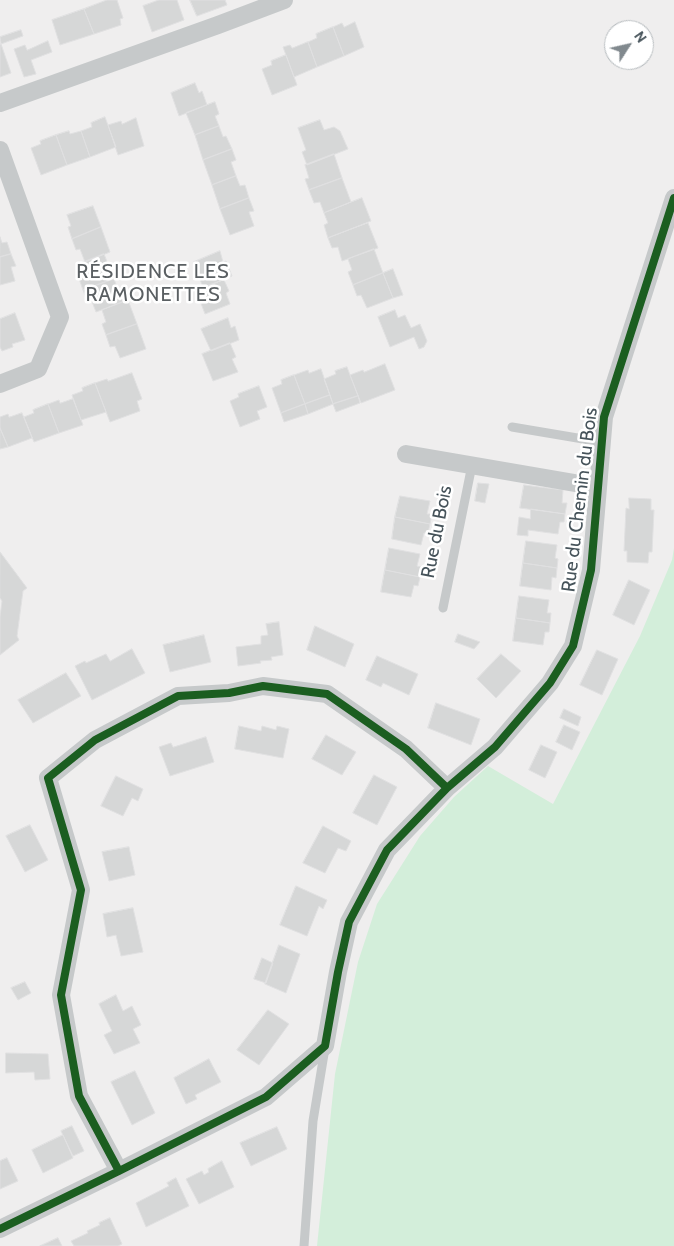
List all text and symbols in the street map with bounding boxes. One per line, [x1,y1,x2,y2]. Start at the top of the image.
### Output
north arrow [604,20,654,70]
text: N [630,28,651,46]
district label: RÉSIDENCE LES RAMONETTES [75,260,231,307]
street label: Rue du Chemin du Bois [557,406,603,594]
street label: Rue du Bois [417,484,457,580]

